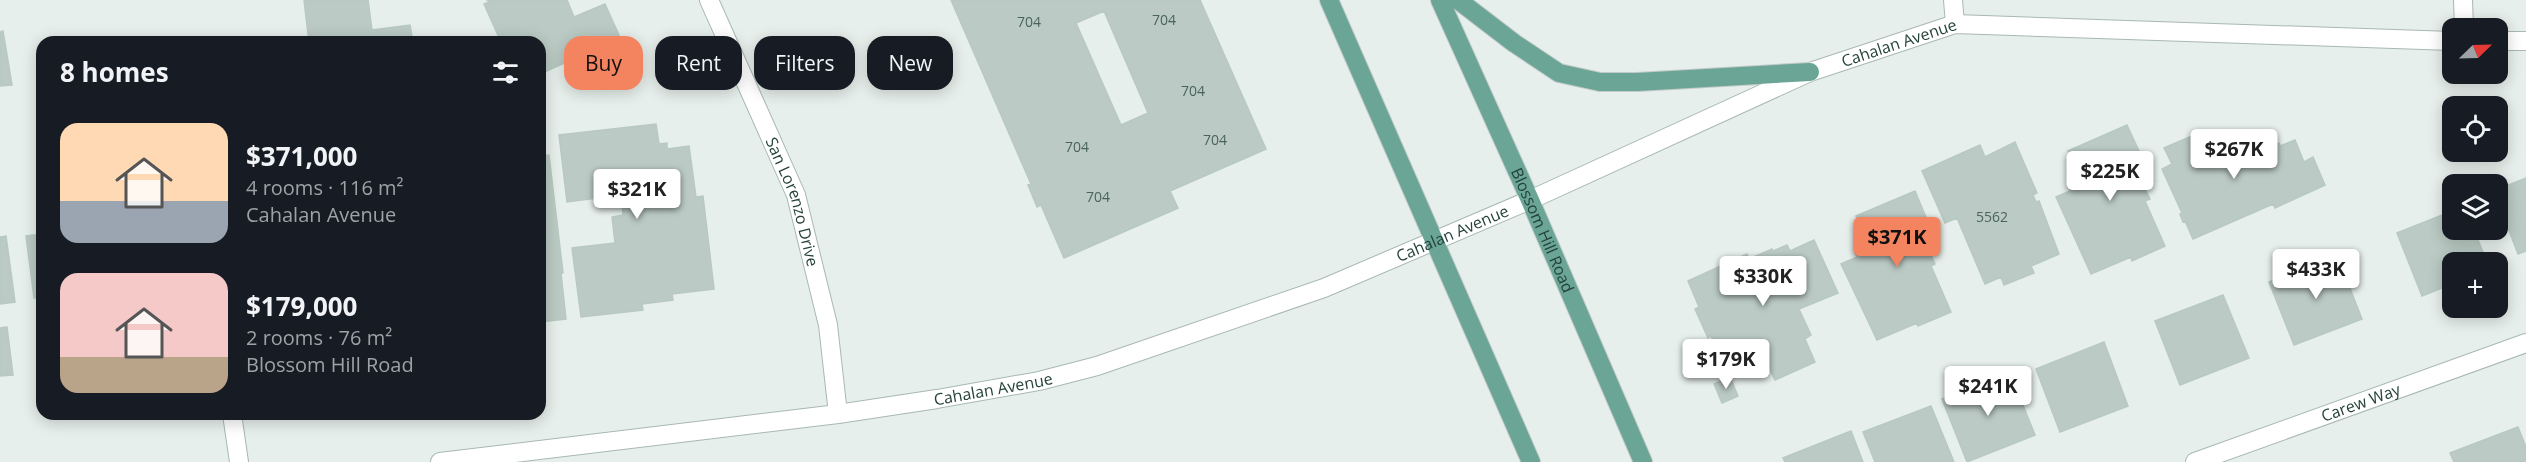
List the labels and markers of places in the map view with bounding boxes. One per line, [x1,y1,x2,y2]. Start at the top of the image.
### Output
pin: $267K [2192,129,2276,180]
pin: $225K [2068,151,2152,202]
pin: $321K [595,169,679,220]
pin: $371K [1855,217,1939,268]
pin: $433K [2274,249,2358,300]
pin: $330K [1721,256,1805,307]
pin: $179K [1684,339,1768,390]
pin: $241K [1946,366,2030,417]

